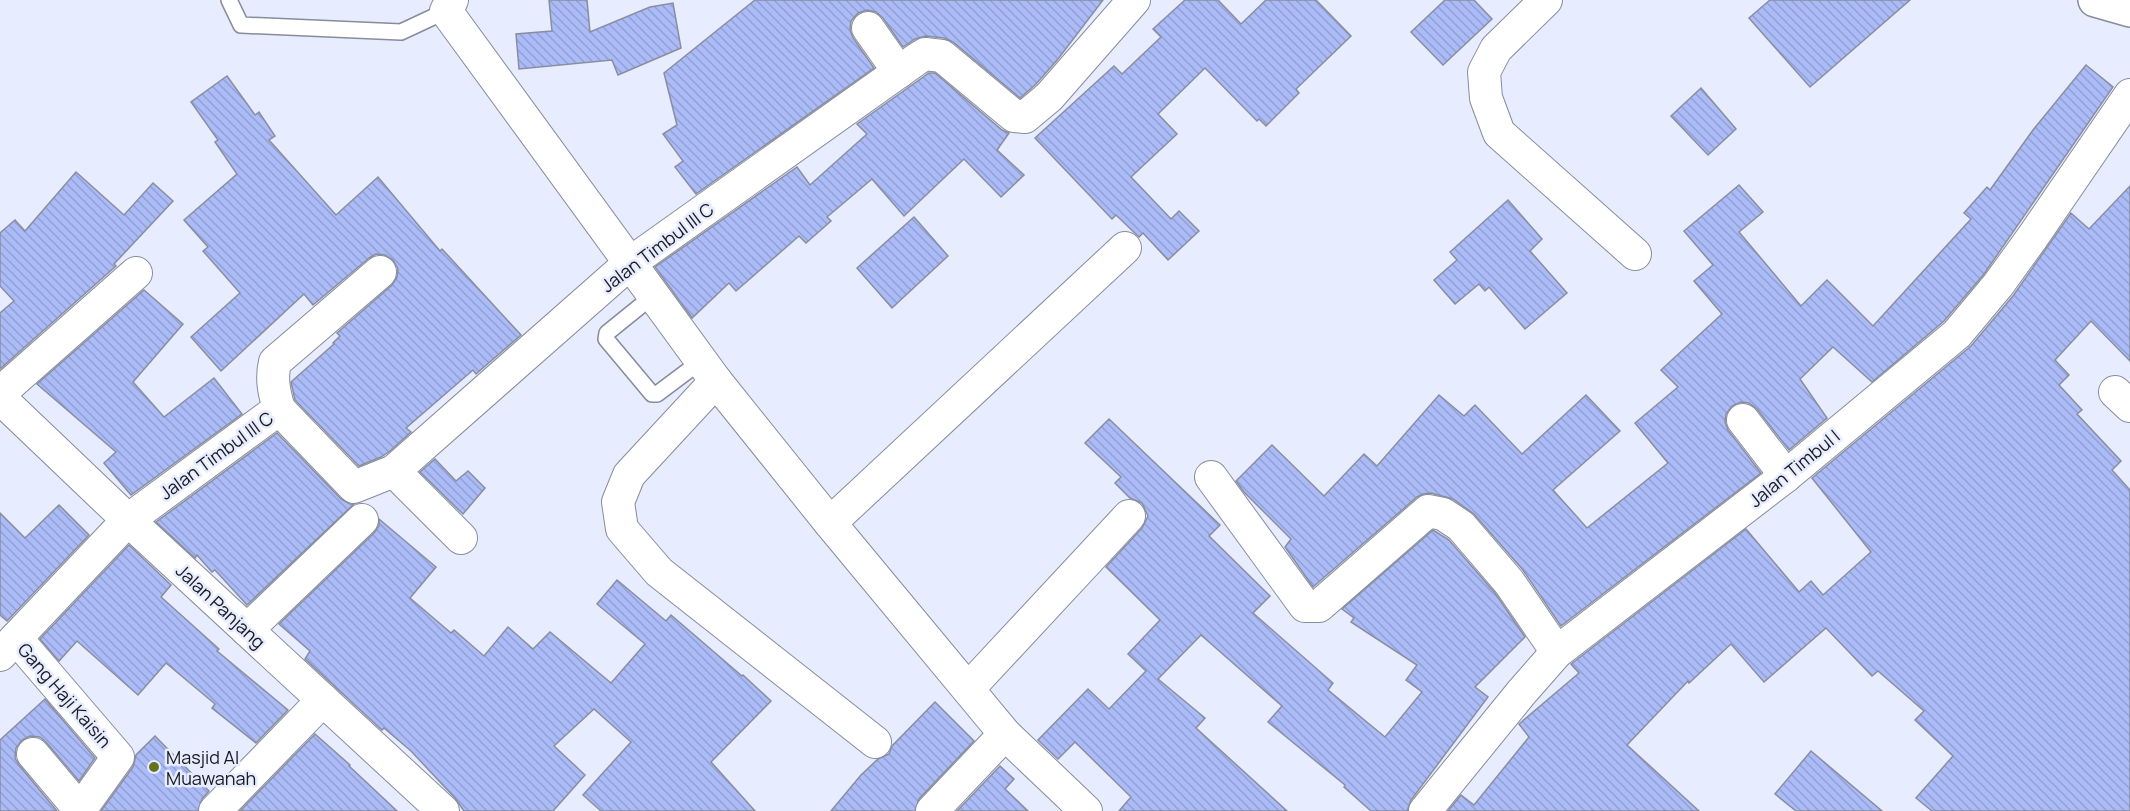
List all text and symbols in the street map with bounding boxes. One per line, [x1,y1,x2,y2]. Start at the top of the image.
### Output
street label: Jalan Timbul III C [596,197,718,297]
street label: Jalan Timbul III C [154,405,278,504]
street label: Jalan Timbul I [1744,424,1844,512]
street label: Jalan Panjang [171,558,271,654]
street label: Gang Haji Kaisin [13,638,117,752]
place label: Masjid Al Muawanah [166,745,256,790]
marker: Masjid Al Muawanah [147,760,161,774]

